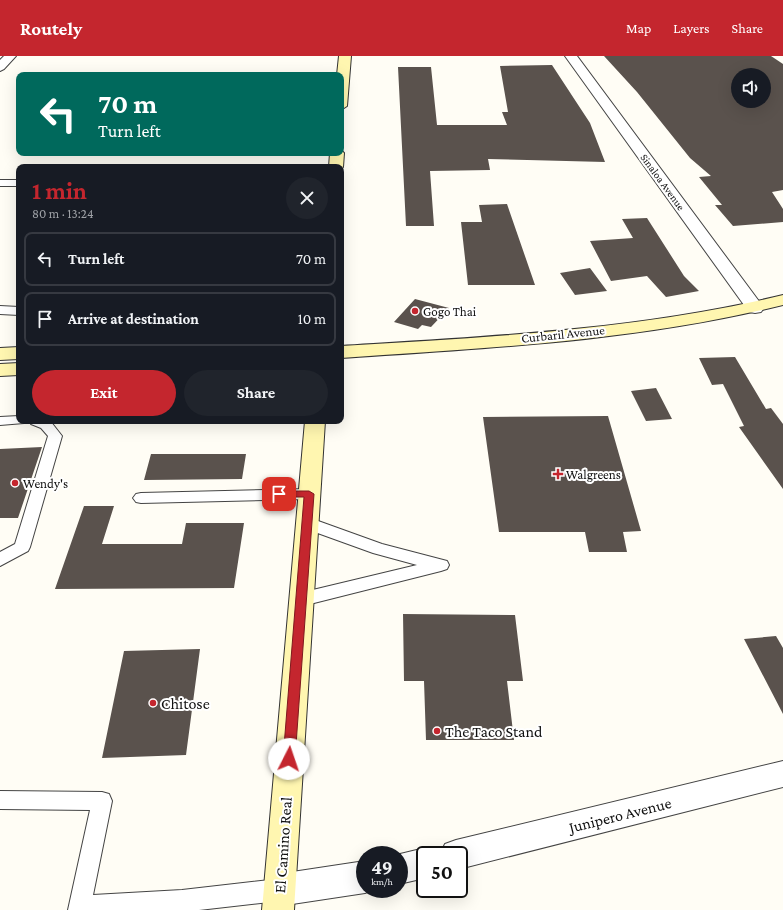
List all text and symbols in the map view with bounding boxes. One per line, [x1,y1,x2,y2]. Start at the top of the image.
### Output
text: Routely [20,18,82,39]
text: Map [626,20,651,36]
text: Layers [673,20,710,36]
text: Share [732,20,763,36]
map controls [731,68,771,108]
button: sound [731,68,771,108]
icon: left [32,88,84,140]
text: 70 m [98,88,157,119]
text: Turn left [98,121,161,141]
street label: Sinaloa Avenue [638,151,688,213]
text: 1 min [32,177,87,204]
button: close [286,177,328,219]
text: 80 m · 13:24 [32,206,94,221]
icon: left [34,248,56,270]
text: Turn left [68,251,124,267]
text: 70 m [296,251,326,267]
place label: Gogo Thai [423,304,477,319]
marker: Gogo Thai [410,306,420,316]
icon: arrive [34,308,56,330]
text: Arrive at destination [68,311,199,327]
text: 10 m [298,311,326,327]
street label: Curbaril Avenue [520,322,606,346]
button: Exit [32,370,176,416]
button: Share [184,370,328,416]
place label: Walgreens [566,467,621,482]
marker: Walgreens [553,469,563,479]
place label: Wendy's [23,476,68,491]
pin [262,477,296,511]
marker: Wendy's [10,478,20,488]
icon: arrive [268,483,290,505]
place label: Chitose [161,695,210,712]
marker: Chitose [148,698,158,708]
place label: The Taco Stand [445,723,543,740]
marker: The Taco Stand [432,726,442,736]
position arrow [268,738,310,780]
street label: Junipero Avenue [565,794,673,837]
street label: El Camino Real [271,796,295,894]
speed limit sign: 50 [416,846,468,898]
text: 49 [371,856,393,878]
text: km/h [371,876,393,887]

